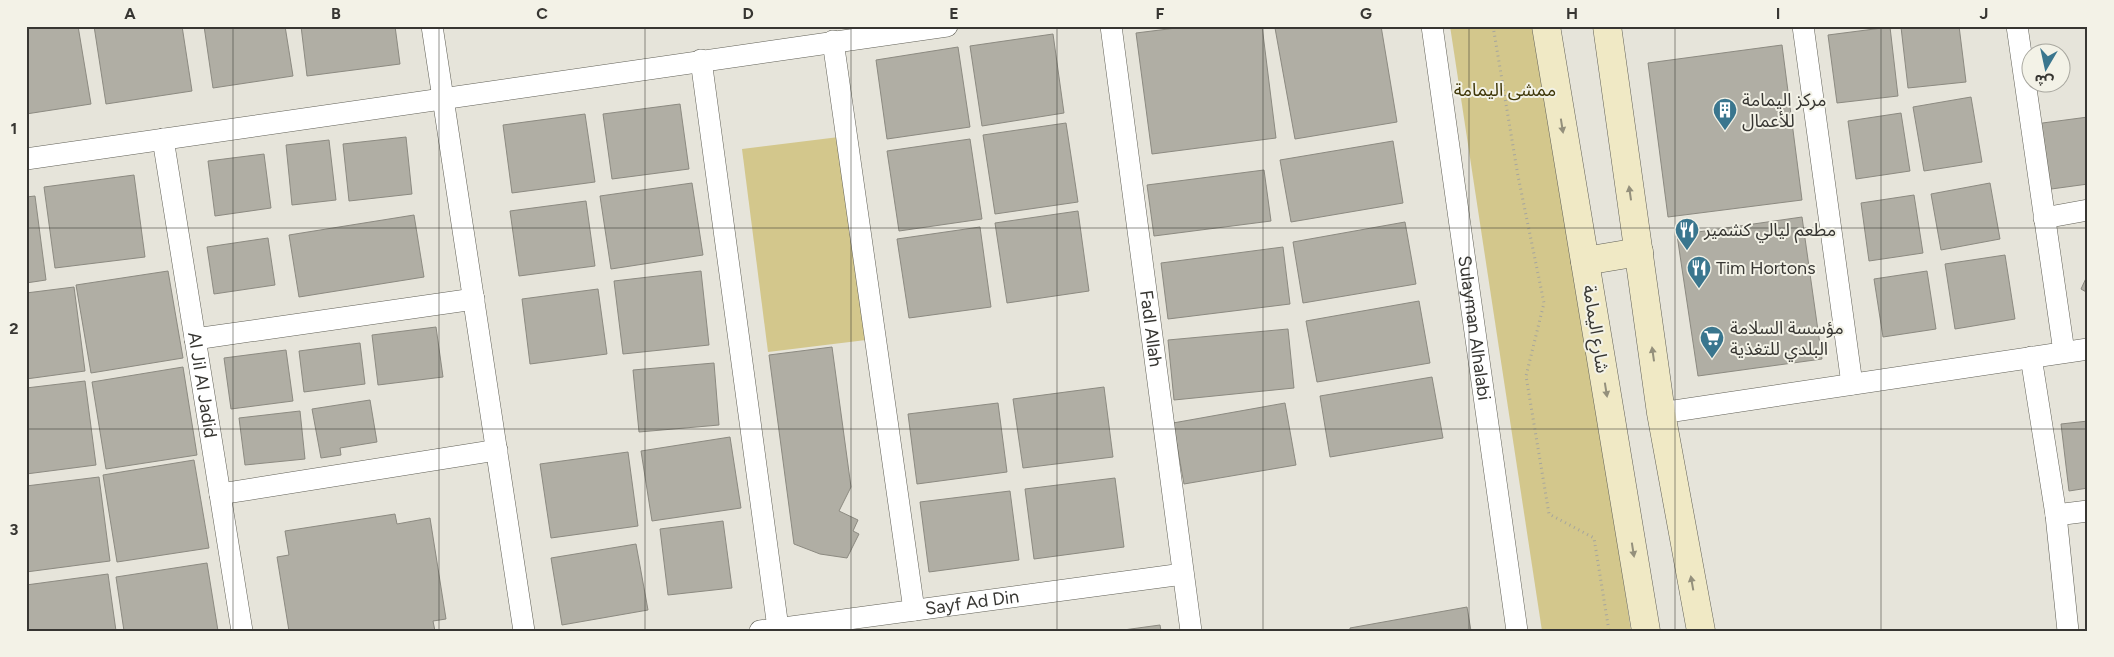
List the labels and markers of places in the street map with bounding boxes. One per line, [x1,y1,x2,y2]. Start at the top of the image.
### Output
place label: مركز اليمامة للأعمال [1742,89,1826,132]
building icon: مركز اليمامة للأعمال [1712,97,1738,131]
restaurant icon: مطعم ليالي كشمير [1674,217,1700,251]
place label: مطعم ليالي كشمير [1703,219,1836,243]
restaurant icon: Tim Hortons [1686,255,1712,289]
place label: Tim Hortons [1716,257,1816,279]
place label: مؤسسة السلامة البلدي للتغذية [1730,317,1844,362]
supermarket icon: مؤسسة السلامة البلدي للتغذية [1699,325,1725,359]

